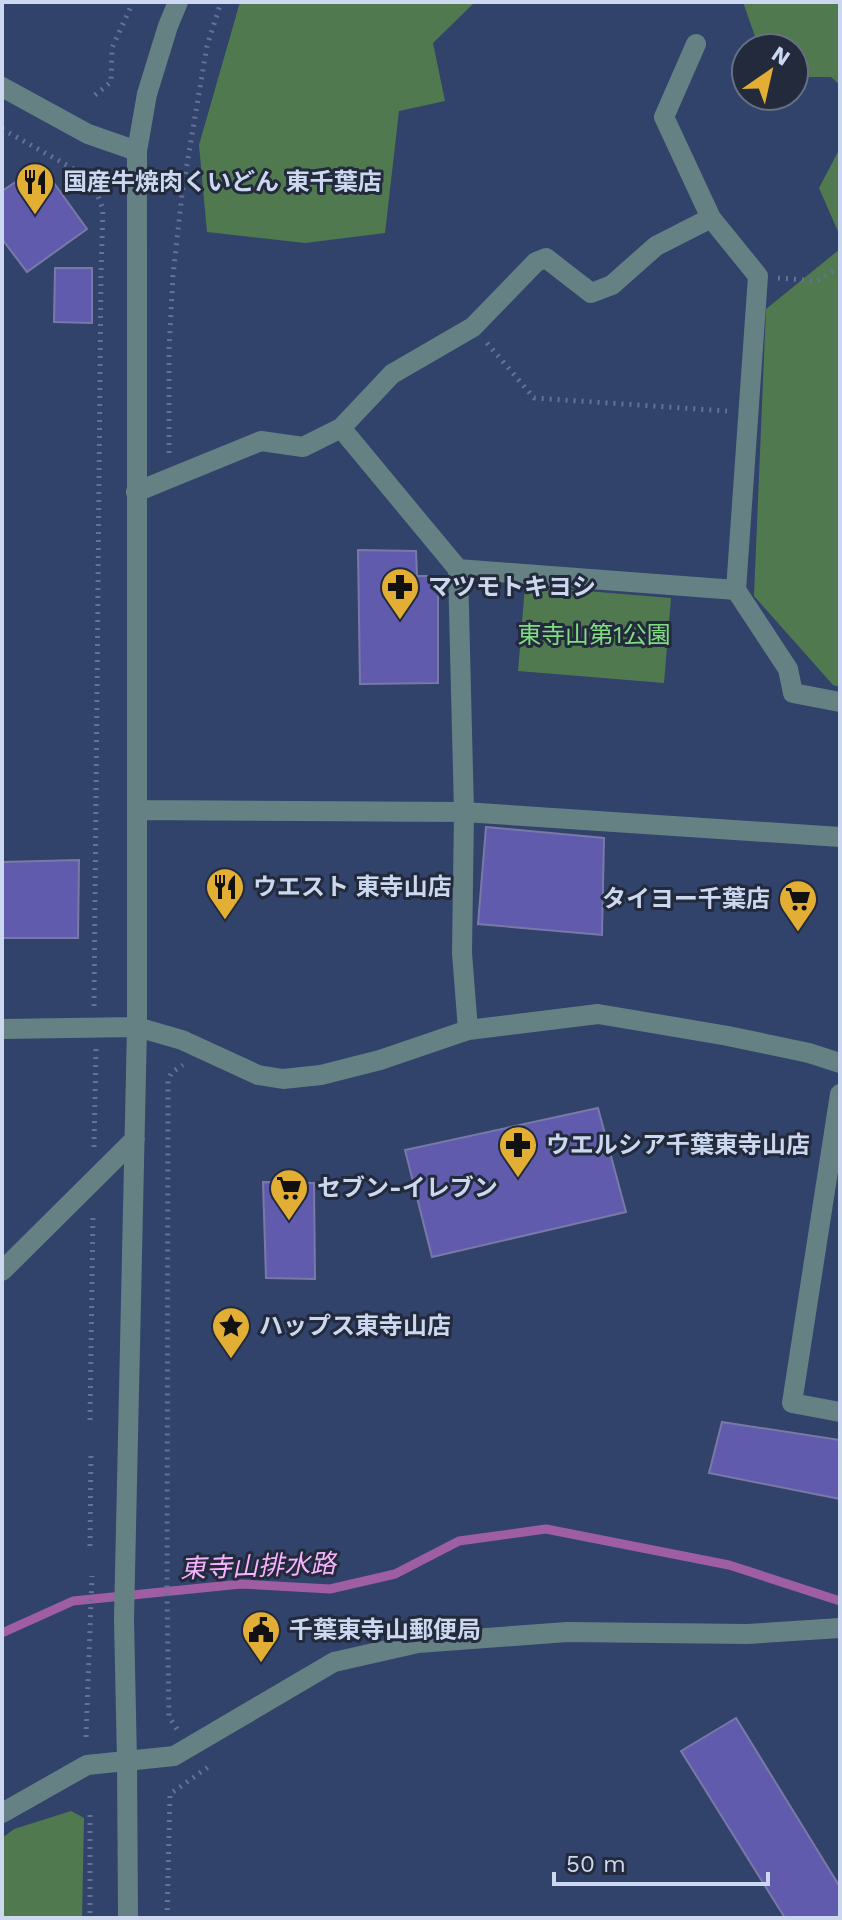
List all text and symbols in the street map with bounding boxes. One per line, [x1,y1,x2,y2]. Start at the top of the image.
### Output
north arrow [730,32,810,112]
text: N [767,41,795,71]
restaurant icon: 国産牛焼肉くいどん 東千葉店 [14,161,56,216]
place label: 国産牛焼肉くいどん 東千葉店 [63,168,382,196]
pharmacy icon: マツモトキヨシ [379,566,421,621]
place label: マツモトキヨシ [428,573,596,601]
park label: 東寺山第1公園 [517,621,671,649]
restaurant icon: ウエスト 東寺山店 [204,866,246,921]
place label: ウエスト 東寺山店 [253,873,452,901]
supermarket icon: タイヨー千葉店 [777,878,819,933]
place label: タイヨー千葉店 [602,885,770,913]
pharmacy icon: ウエルシア千葉東寺山店 [497,1124,539,1179]
place label: ウエルシア千葉東寺山店 [546,1131,810,1159]
supermarket icon: セブン-イレブン [268,1167,310,1222]
place label: セブン-イレブン [317,1174,498,1202]
place icon: ハップス東寺山店 [210,1305,252,1360]
place label: ハップス東寺山店 [259,1312,451,1340]
water label: 東寺山排水路 [180,1548,338,1584]
public building icon: 千葉東寺山郵便局 [240,1609,282,1664]
place label: 千葉東寺山郵便局 [289,1616,481,1644]
scale bar [554,1836,768,1886]
text: 50 m [566,1850,626,1878]

